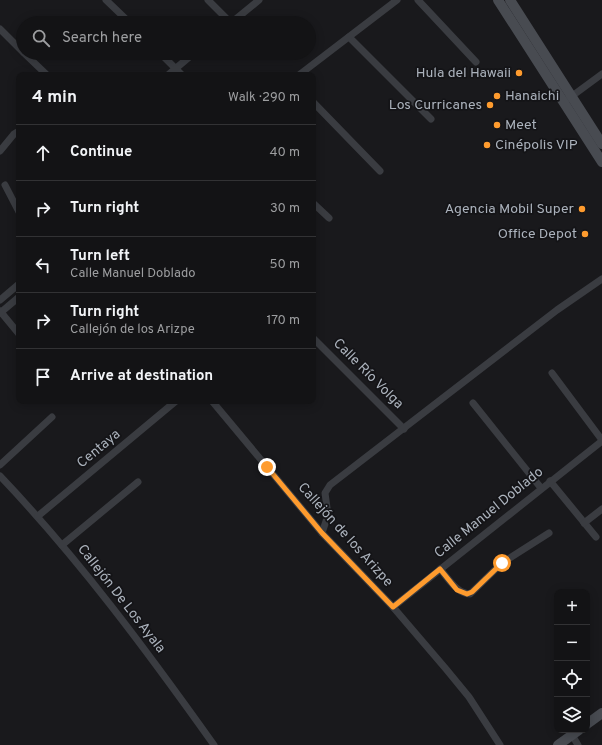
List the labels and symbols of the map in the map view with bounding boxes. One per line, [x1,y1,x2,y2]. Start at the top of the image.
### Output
place label: Hula del Hawaii [416,65,511,82]
marker: Hula del Hawaii [514,68,524,78]
place label: Hanaichi [505,88,559,105]
marker: Hanaichi [492,91,502,101]
place label: Los Curricanes [389,97,482,114]
marker: Los Curricanes [485,100,495,110]
place label: Meet [505,117,537,134]
marker: Meet [492,120,502,130]
place label: Cinépolis VIP [495,137,578,154]
marker: Cinépolis VIP [482,140,492,150]
place label: Agencia Mobil Super [445,201,575,218]
marker: Agencia Mobil Super [577,204,587,214]
place label: Office Depot [498,226,577,243]
marker: Office Depot [580,229,590,239]
street label: Calle Río Volga [329,335,407,413]
street label: Centaya [74,426,124,472]
route end [258,458,276,476]
street label: Calle Manuel Doblado [431,464,547,562]
street label: Callejón de los Arizpe [294,479,396,591]
street label: Callejón De Los Ayala [73,541,169,657]
route start [493,554,511,572]

